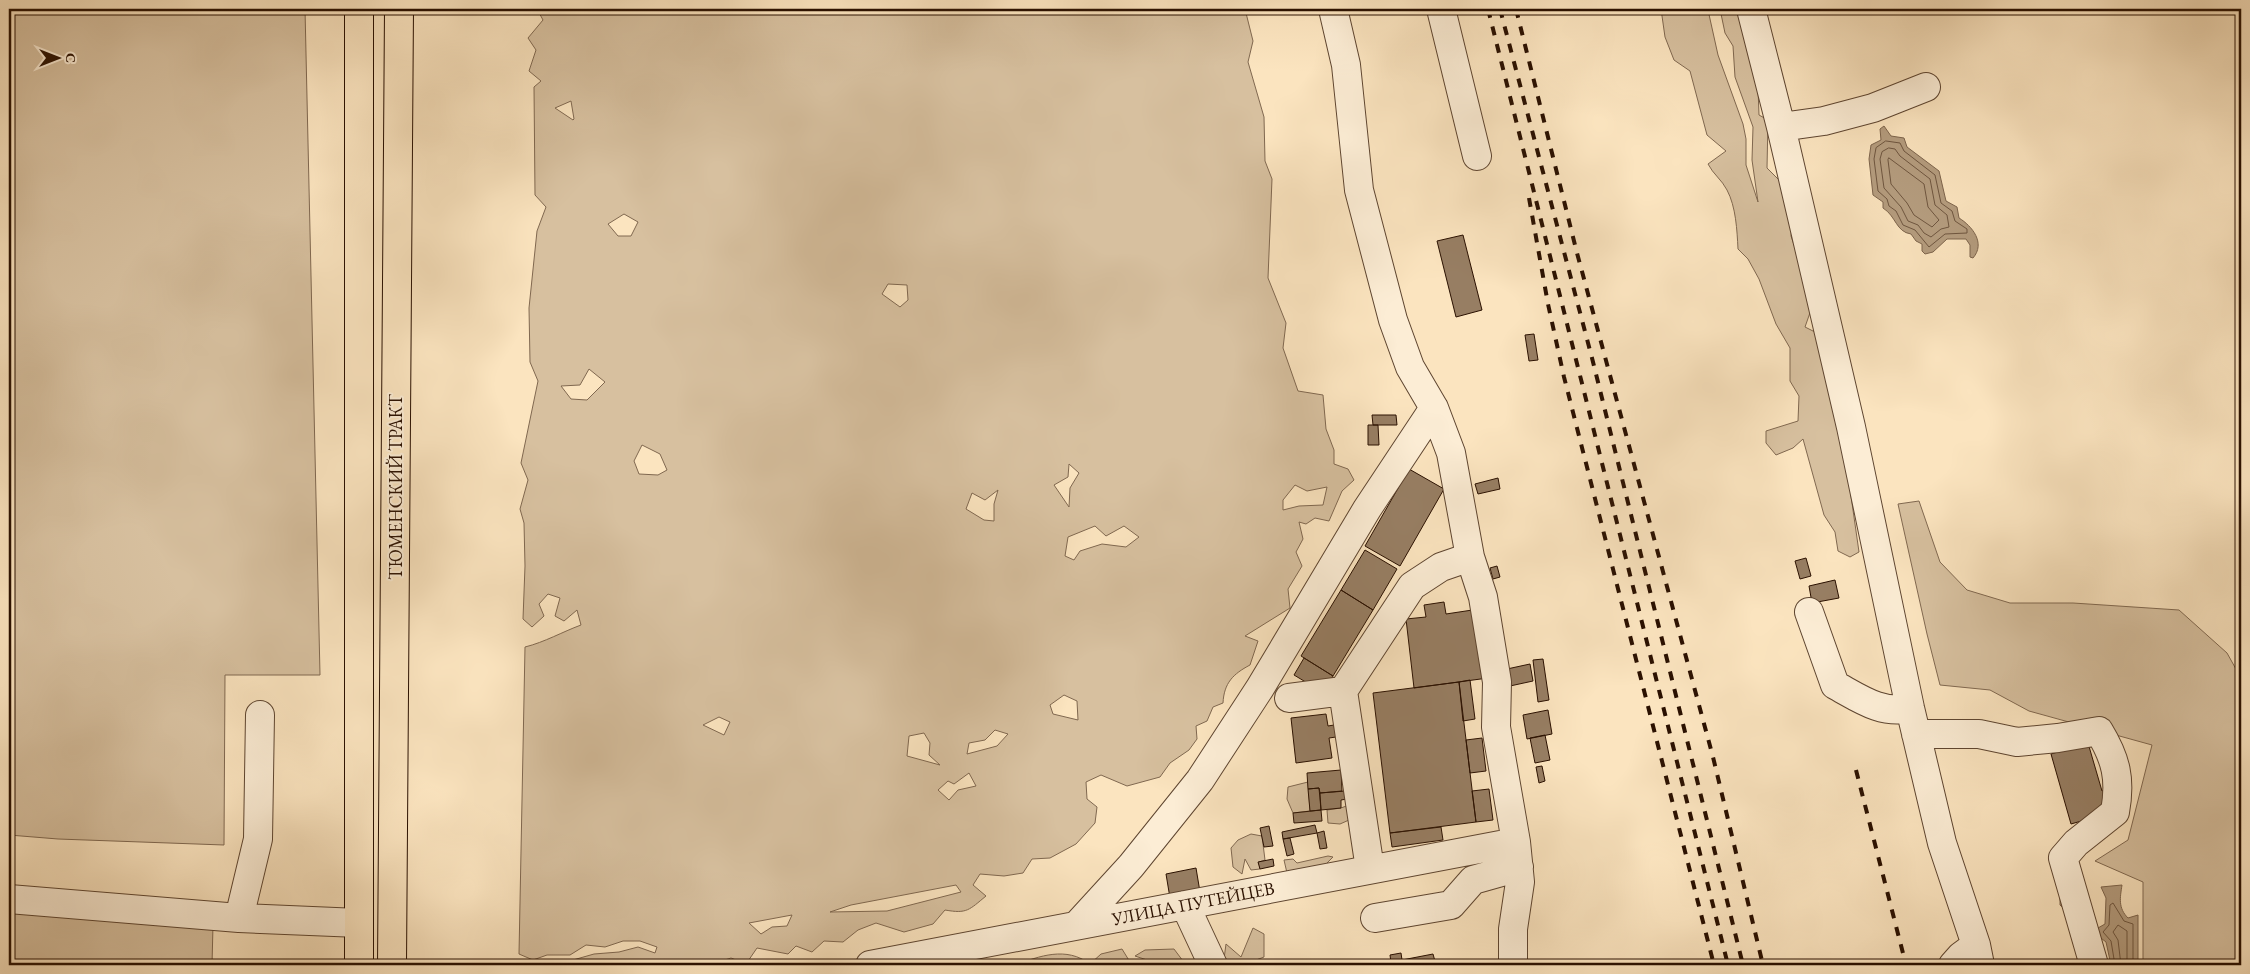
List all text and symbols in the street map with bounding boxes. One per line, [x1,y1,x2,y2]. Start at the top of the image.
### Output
north arrow [32,32,82,82]
text: С [62,53,80,63]
street label: ТЮМЕНСКИЙ ТРАКТ [384,393,407,580]
street label: УЛИЦА ПУТЕЙЦЕВ [1109,876,1276,930]

